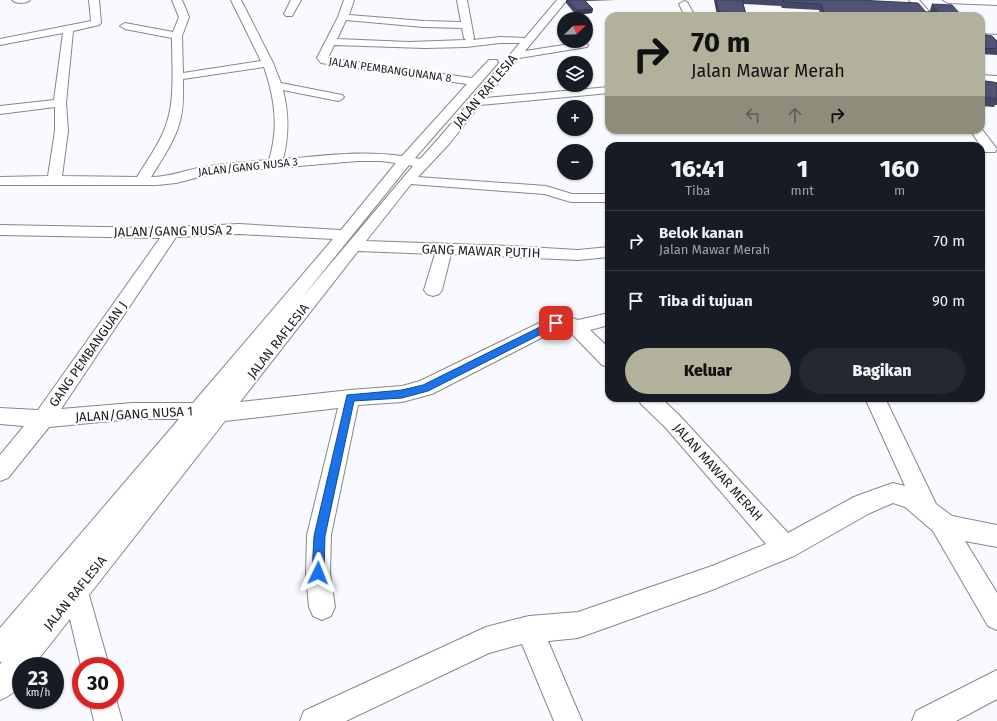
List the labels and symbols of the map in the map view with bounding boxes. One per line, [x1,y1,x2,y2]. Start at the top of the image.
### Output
north arrow [557,12,593,48]
street label: JALAN RAFLESIA [450,51,520,131]
street label: JALAN PEMBANGUNANA 8 [328,55,452,85]
street label: JALAN/GANG NUSA 3 [197,155,299,179]
street label: JALAN/GANG NUSA 2 [114,222,232,240]
street label: GANG MAWAR PUTIH [421,241,541,261]
street label: GANG PEMBANGUAN J [46,298,130,410]
street label: JALAN RAFLESIA [244,300,312,381]
pin [539,306,573,340]
street label: JALAN/GANG NUSA 1 [75,403,193,425]
street label: JALAN MAWAR MERAH [670,420,766,524]
street label: JALAN RAFLESIA [41,552,110,633]
position arrow [297,552,339,594]
speed limit sign: 30 [72,657,124,709]

